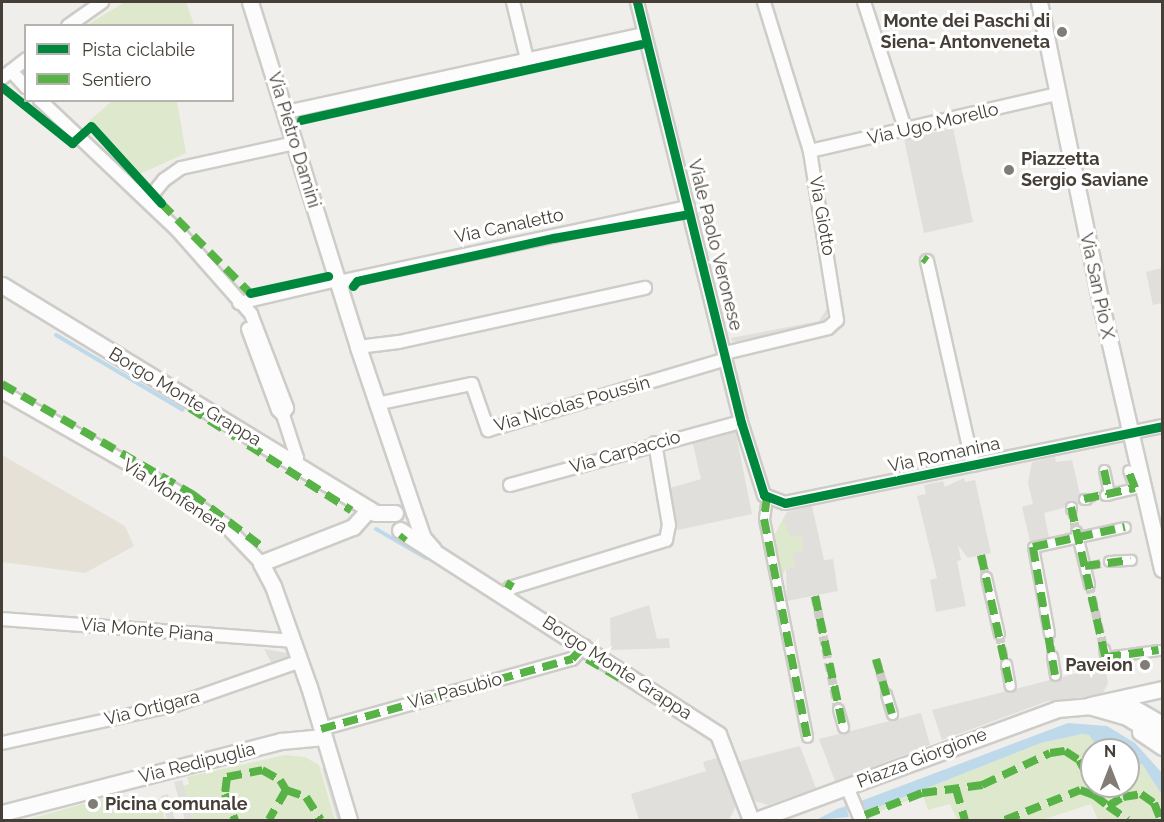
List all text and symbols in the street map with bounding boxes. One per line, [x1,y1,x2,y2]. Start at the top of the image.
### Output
place label: Monte dei Paschi di Siena- Antonveneta [880,11,1050,54]
legend [24,24,234,102]
marker: Monte dei Paschi di Siena- Antonveneta [1055,25,1069,39]
text: Pista ciclabile [82,39,195,60]
text: Sentiero [82,69,151,90]
street label: Via Pietro Damini [263,69,325,211]
street label: Via Ugo Morello [865,98,1001,150]
place label: Piazzetta Sergio Saviane [1021,149,1148,192]
street label: Viale Paolo Veronese [683,157,747,333]
marker: Piazzetta Sergio Saviane [1002,163,1016,177]
street label: Via Giotto [804,174,840,258]
street label: Via Canaletto [452,204,566,248]
street label: Via San Pio X [1075,231,1119,341]
street label: Borgo Monte Grappa [105,343,265,451]
street label: Via Nicolas Poussin [492,371,652,437]
street label: Via Carpaccio [567,426,683,478]
street label: Via Romanina [886,433,1002,477]
street label: Via Monfenera [119,454,231,538]
street label: Borgo Monte Grappa [538,612,696,724]
street label: Via Monte Piana [80,613,214,647]
place label: Paveion [1065,654,1133,676]
marker: Paveion [1138,658,1152,672]
street label: Via Pasubio [406,668,504,714]
street label: Via Ortigara [102,686,202,730]
street label: Piazza Giorgione [854,723,990,793]
street label: Via Redipuglia [137,738,257,788]
north arrow [1080,738,1140,798]
text: N [1104,742,1116,761]
place label: Picina comunale [105,793,248,815]
marker: Picina comunale [86,797,100,811]

